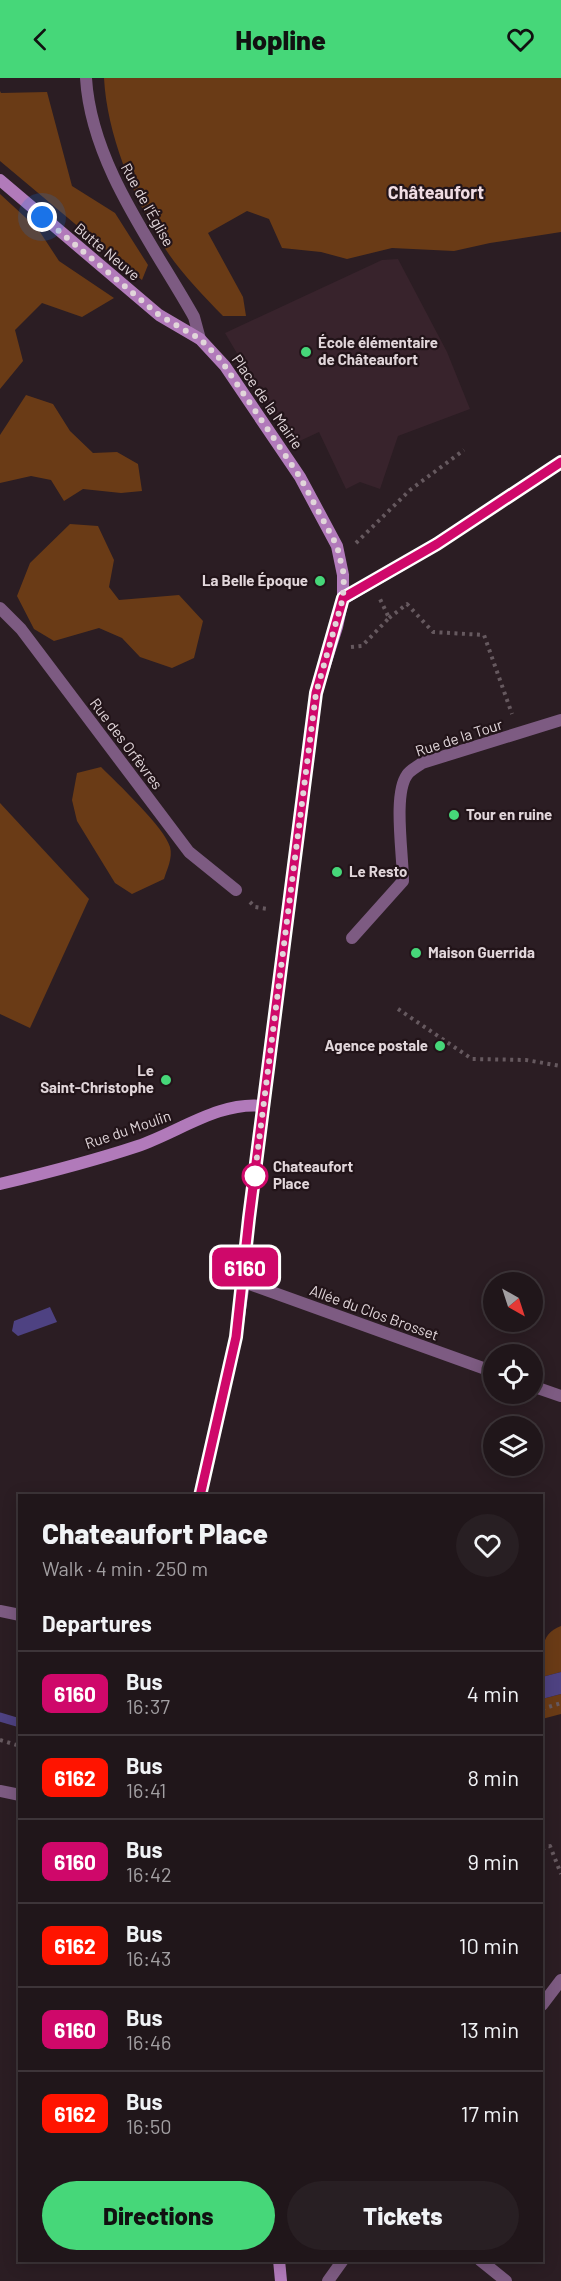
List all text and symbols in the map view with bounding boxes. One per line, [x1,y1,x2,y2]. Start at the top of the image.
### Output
icon: back [24,23,57,56]
text: Hopline [235,23,326,55]
icon: heart [504,23,537,56]
street label: Rue de l'Église [118,160,178,249]
district label: Châteaufort [388,181,484,203]
your location [27,202,57,232]
street label: Butte Neuve [71,219,144,284]
place label: École élémentaire de Châteaufort [318,333,438,368]
marker: École élémentaire de Châteaufort [299,345,313,359]
street label: Place de la Mairie [228,351,307,452]
place label: La Belle Époque [202,571,308,589]
marker: La Belle Époque [313,574,327,588]
street label: Rue des Orfèvres [87,694,167,793]
street label: Rue de la Tour [413,714,505,760]
place label: Tour en ruine [466,805,552,823]
marker: Tour en ruine [447,808,461,822]
place label: Le Resto [349,862,407,880]
marker: Le Resto [330,865,344,879]
place label: Maison Guerrida [428,943,535,961]
marker: Maison Guerrida [409,946,423,960]
place label: Agence postale [325,1036,428,1054]
marker: Agence postale [433,1039,447,1053]
place label: Le Saint-Christophe [40,1061,154,1096]
marker: Le Saint-Christophe [159,1073,173,1087]
street label: Rue du Moulin [82,1106,173,1152]
place label: Chateaufort Place [273,1157,353,1192]
marker: Chateaufort Place [242,1163,268,1189]
line badge: 6160 [203,1248,287,1286]
text: 6160 [224,1255,266,1280]
north arrow [483,1272,543,1332]
map controls [483,1272,543,1476]
street label: Allée du Clos Brosset [308,1280,441,1344]
button: locate [483,1344,543,1404]
button: layers [483,1416,543,1476]
button: heart [456,1514,519,1577]
text: Chateaufort Place [42,1516,268,1550]
text: Walk · 4 min · 250 m [42,1556,208,1580]
text: Departures [42,1610,152,1636]
text: Bus [126,1668,163,1694]
text: 4 min [467,1680,519,1706]
text: 6160 [54,1681,96,1706]
text: 16:37 [126,1694,170,1718]
text: Bus [126,1752,163,1778]
text: 8 min [467,1764,519,1790]
text: 6162 [54,1765,96,1790]
text: 16:41 [126,1778,166,1802]
text: Bus [126,1836,163,1862]
text: 9 min [467,1848,519,1874]
text: 6160 [54,1849,96,1874]
text: 16:42 [126,1862,172,1886]
text: Bus [126,1920,163,1946]
text: 10 min [459,1932,519,1958]
text: 6162 [54,1933,96,1958]
text: 16:43 [126,1946,171,1970]
text: Bus [126,2004,163,2030]
text: 13 min [460,2016,519,2042]
text: 6160 [54,2017,96,2042]
text: 16:46 [126,2030,171,2054]
text: Bus [126,2088,163,2114]
text: 17 min [461,2100,519,2126]
text: 6162 [54,2101,96,2126]
text: 16:50 [126,2114,172,2138]
button: Directions [42,2181,275,2250]
button: Tickets [287,2181,519,2250]

